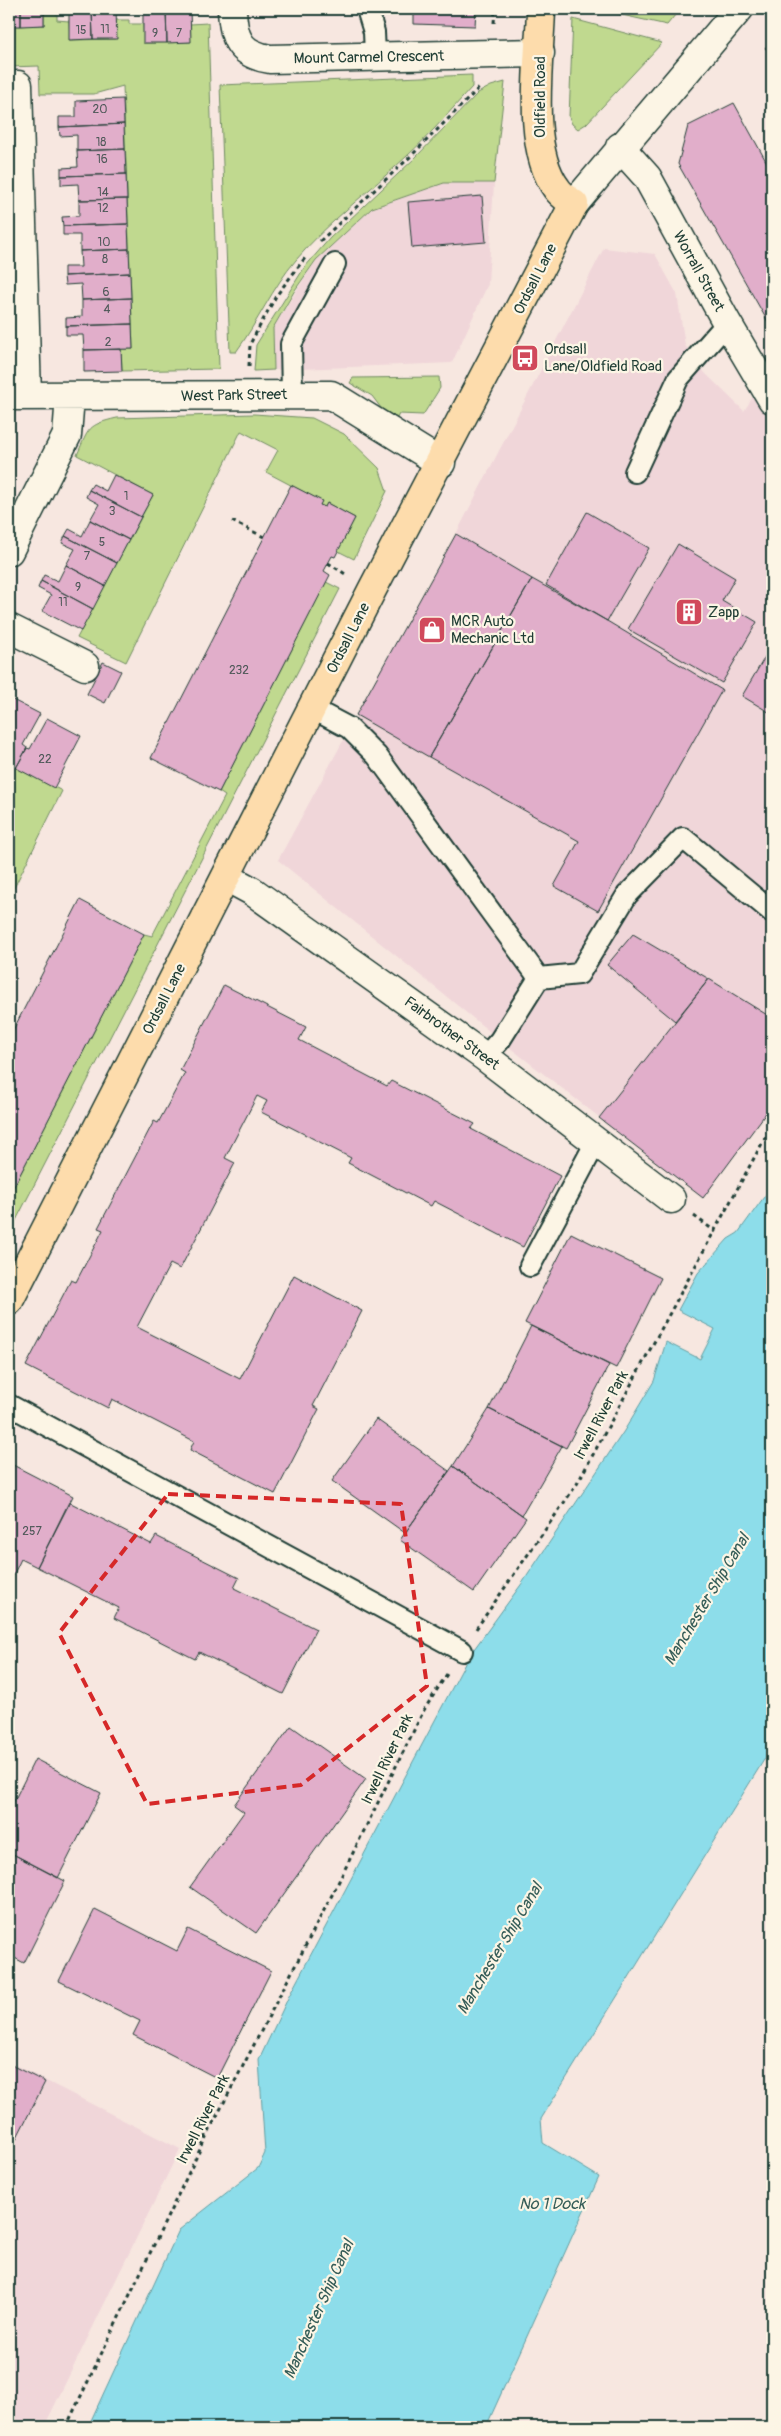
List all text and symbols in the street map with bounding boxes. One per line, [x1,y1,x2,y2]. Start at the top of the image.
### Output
house number: 11 [100,22,110,37]
house number: 15 [75,23,87,38]
house number: 9 [152,26,158,41]
house number: 7 [176,26,183,41]
street label: Mount Carmel Crescent [294,47,445,68]
street label: Oldfield Road [531,56,550,138]
house number: 20 [93,102,107,117]
house number: 18 [96,135,106,150]
house number: 16 [96,152,108,167]
house number: 14 [97,185,109,200]
house number: 12 [97,201,109,216]
street label: Worrall Street [669,227,729,316]
house number: 10 [98,235,110,250]
street label: Ordsall Lane [510,240,562,318]
house number: 8 [102,252,108,267]
house number: 6 [103,285,110,300]
house number: 4 [104,302,111,317]
house number: 2 [105,335,112,350]
place label: Ordsall Lane/Oldfield Road [544,340,662,376]
bus stop icon: Ordsall Lane/Oldfield Road [510,343,540,373]
street label: West Park Street [181,385,288,406]
house number: 1 [124,489,128,504]
house number: 3 [109,504,116,519]
house number: 5 [99,535,105,550]
house number: 7 [84,549,91,564]
house number: 9 [75,580,81,595]
house number: 11 [58,595,68,610]
building icon: Zapp [674,597,704,627]
street label: Ordsall Lane [323,599,375,677]
place label: Zapp [708,603,739,622]
place label: MCR Auto Mechanic Ltd [451,612,534,648]
shop icon: MCR Auto Mechanic Ltd [417,615,447,645]
house number: 232 [229,663,249,678]
house number: 22 [38,752,52,767]
street label: Ordsall Lane [139,960,191,1038]
street label: Fairbrother Street [400,992,504,1075]
street label: Irwell River Park [570,1367,633,1463]
house number: 257 [22,1524,42,1539]
water label: Manchester Ship Canal [660,1528,755,1669]
street label: Irwell River Park [357,1710,418,1808]
water label: Manchester Ship Canal [453,1877,548,2018]
street label: Irwell River Park [173,2070,235,2167]
water label: № 1 Dock [519,2194,586,2214]
water label: Manchester Ship Canal [279,2235,359,2382]

